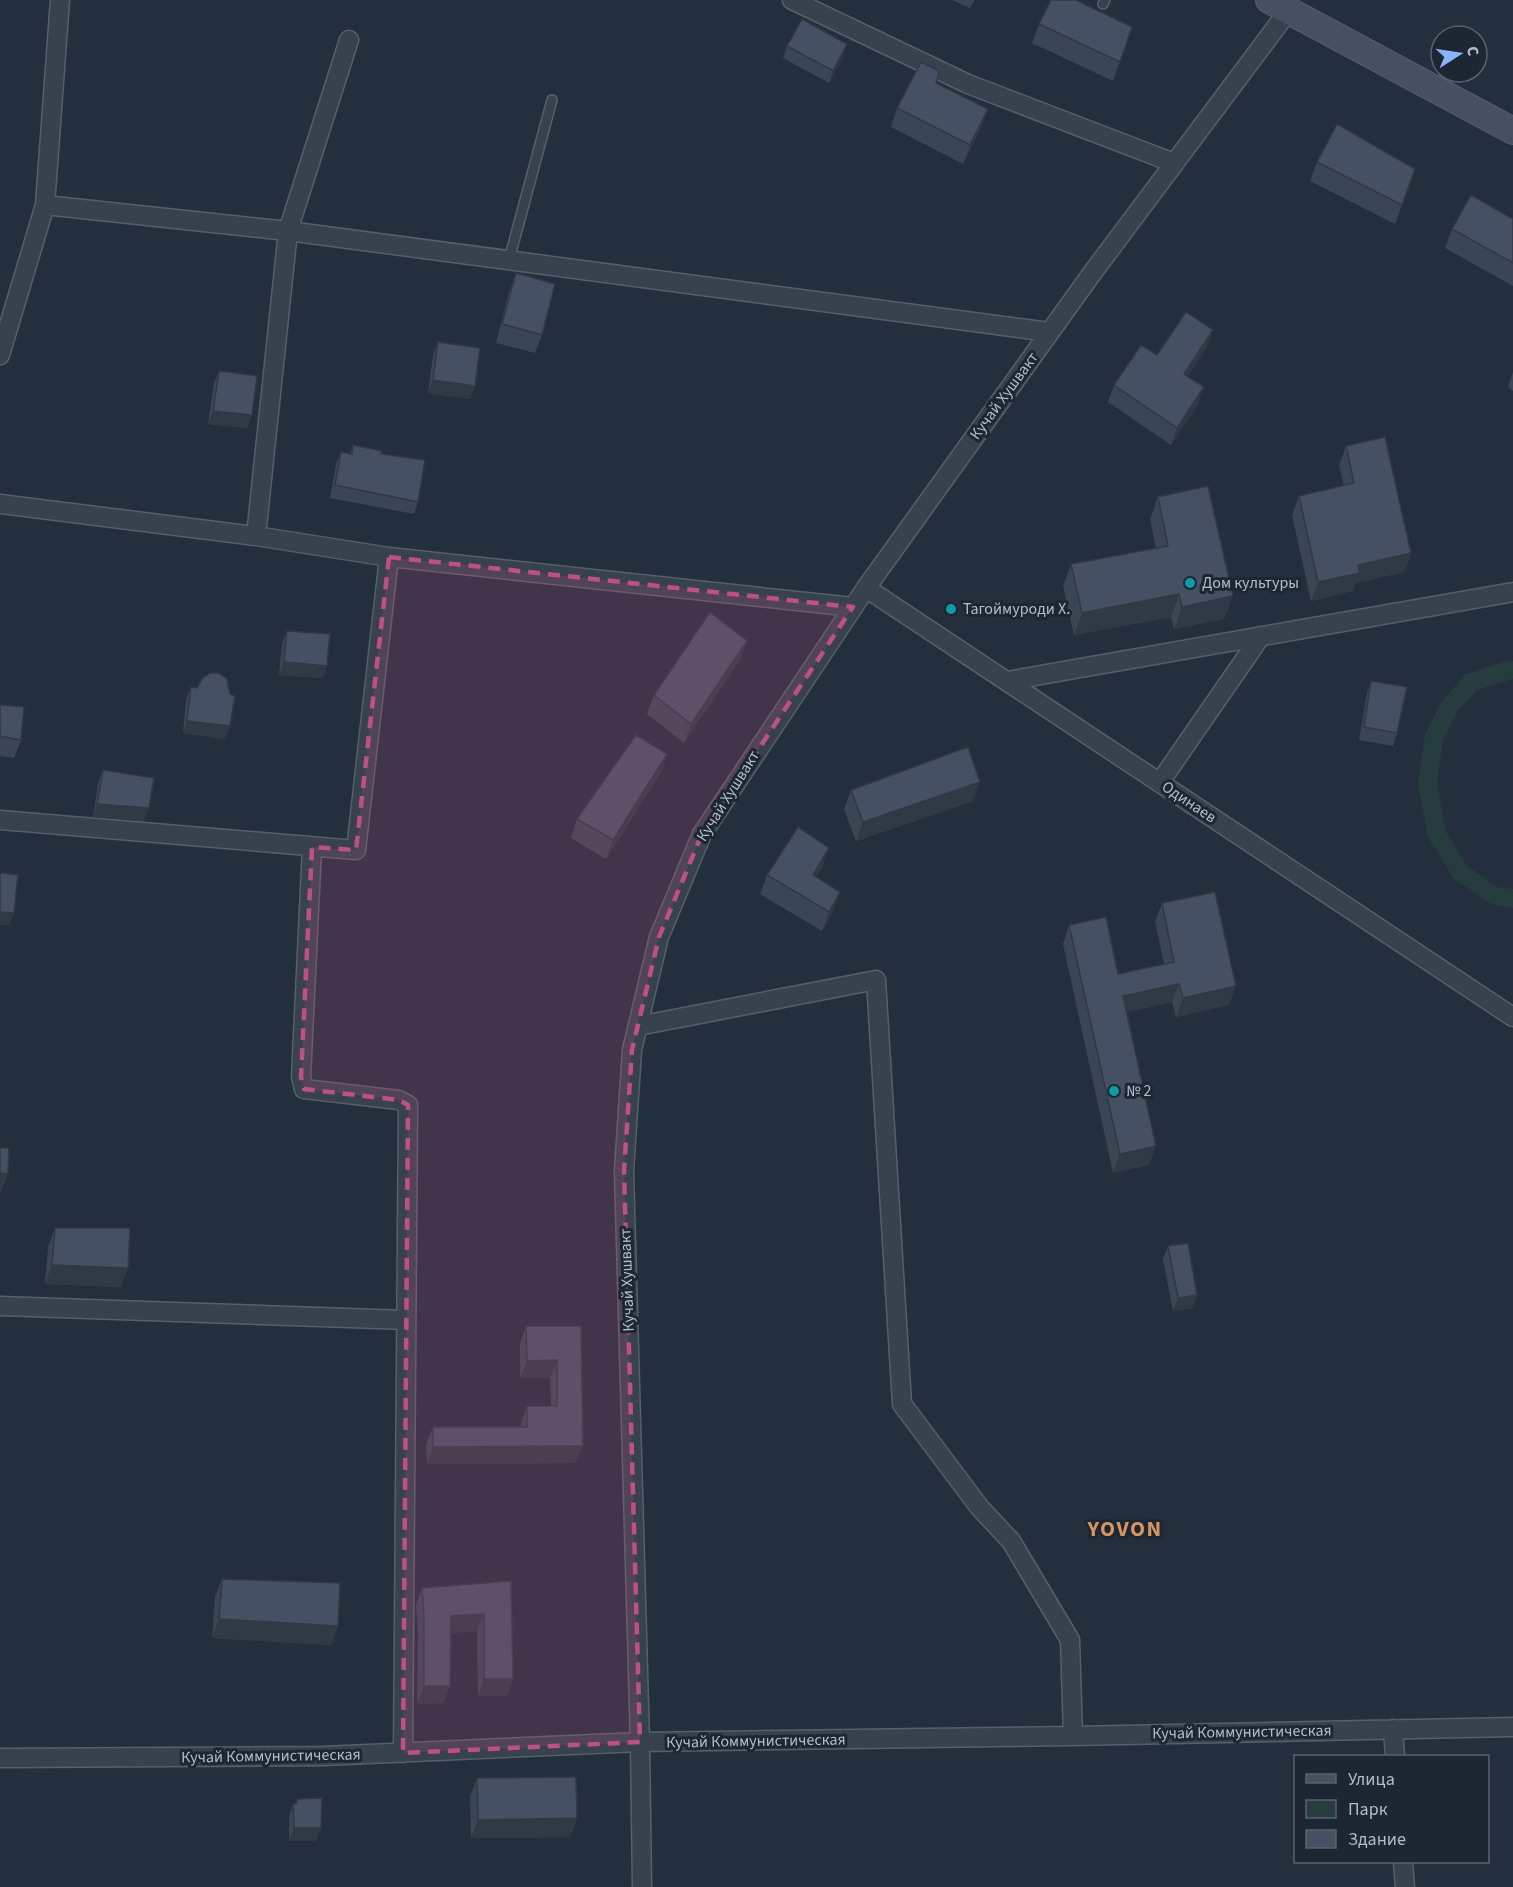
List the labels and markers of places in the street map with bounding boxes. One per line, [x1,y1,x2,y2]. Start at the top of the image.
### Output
place label: Дом культуры [1202,572,1299,594]
marker: Дом культуры [1183,576,1197,590]
place label: Тагоймуроди Х. [963,598,1070,620]
marker: Тагоймуроди Х. [944,602,958,616]
place label: № 2 [1126,1080,1151,1102]
marker: № 2 [1107,1084,1121,1098]

